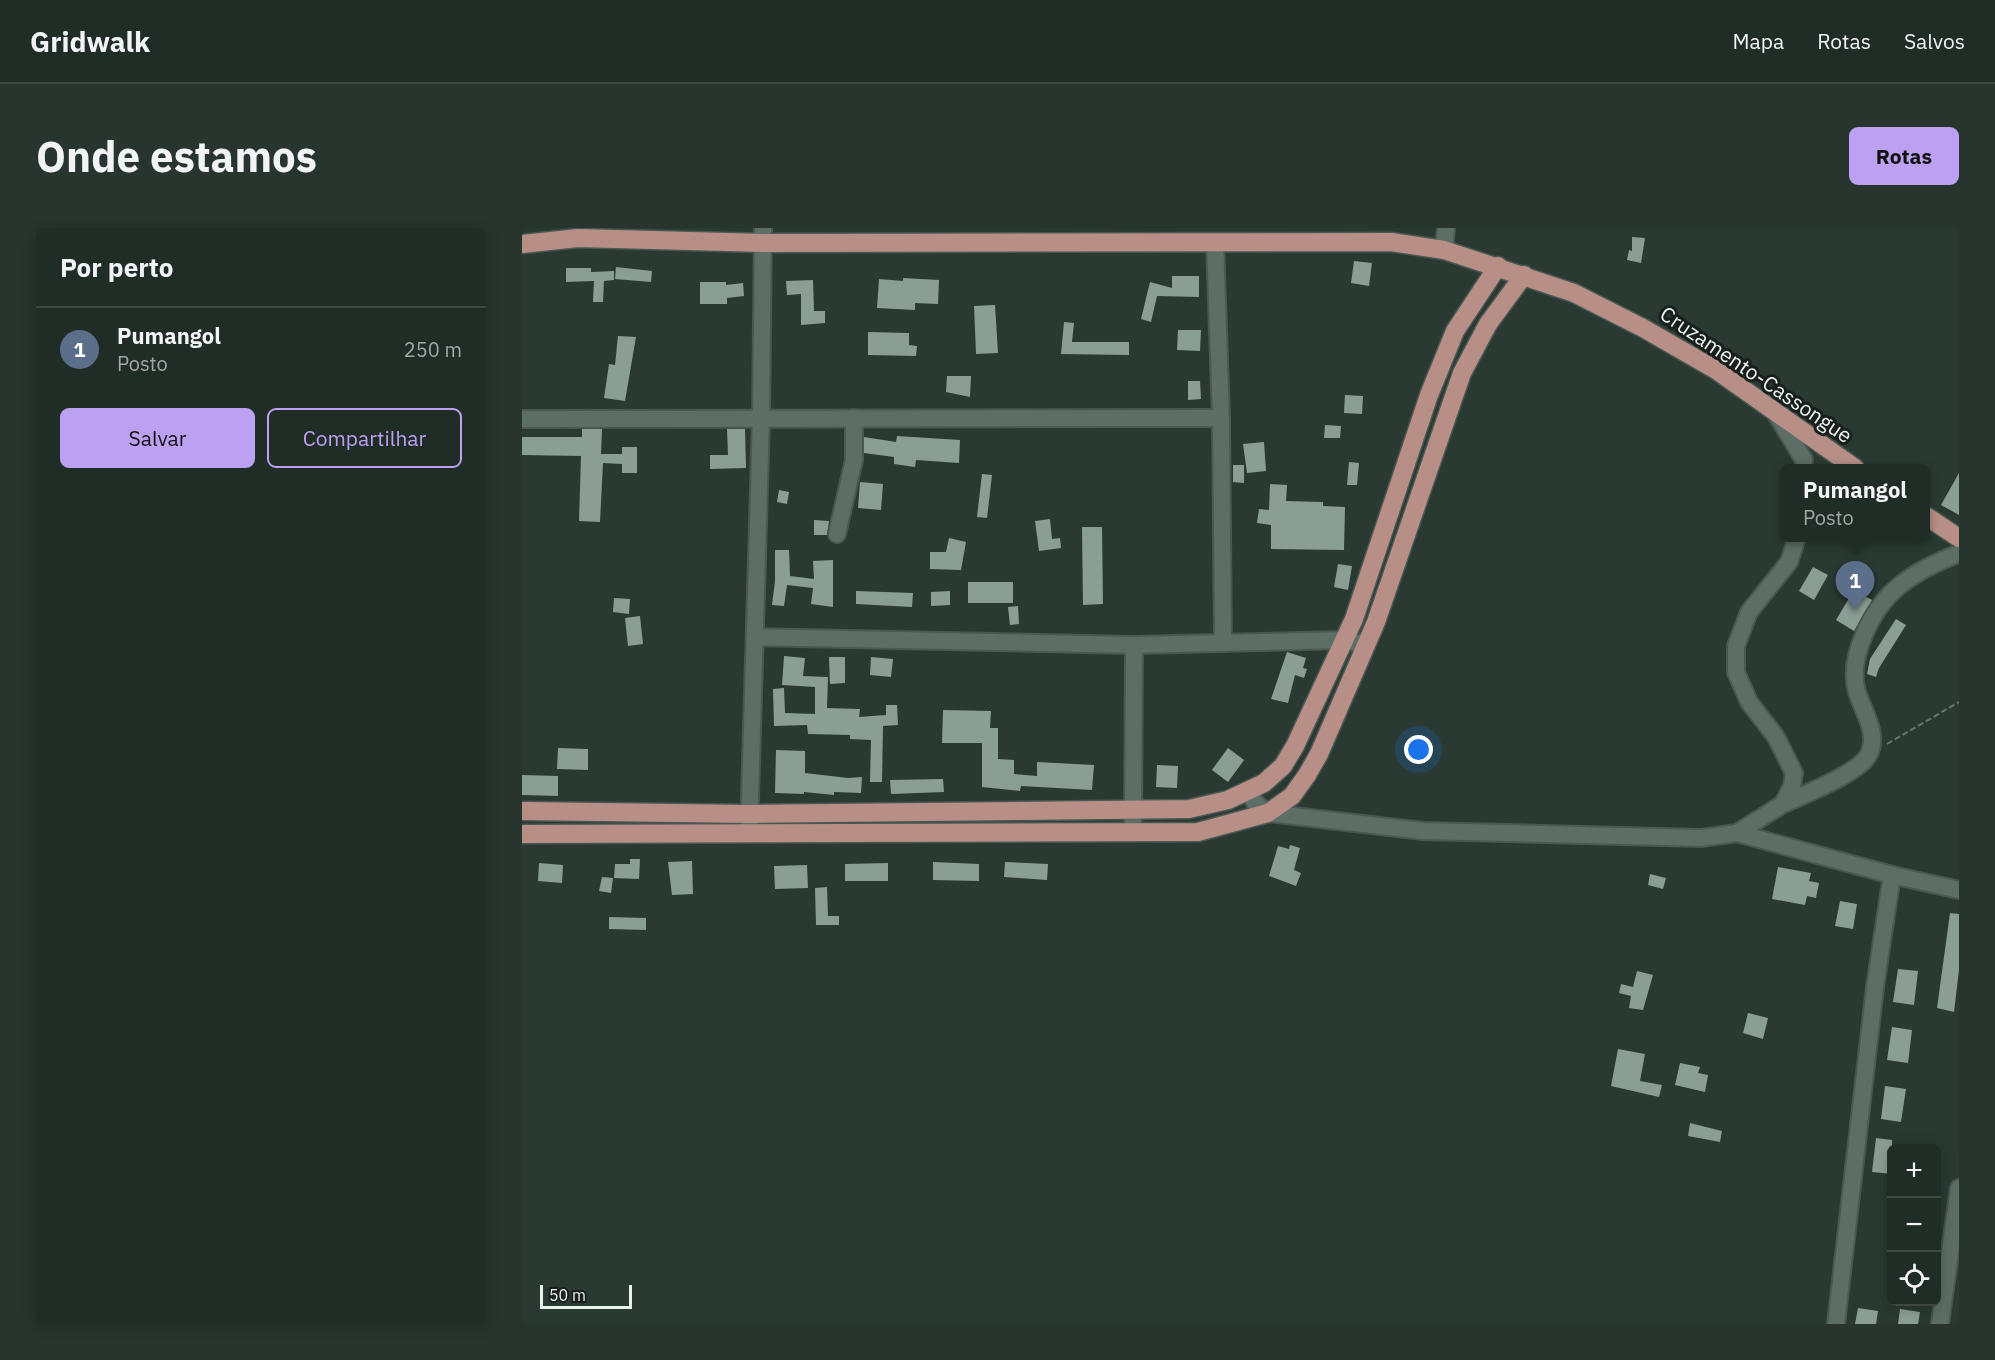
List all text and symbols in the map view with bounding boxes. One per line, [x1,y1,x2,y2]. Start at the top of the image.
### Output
text: Gridwalk [30,23,150,60]
text: Mapa [1733,27,1784,55]
text: Rotas [1817,27,1871,55]
text: Salvos [1904,27,1965,55]
button: Rotas [1849,127,1959,185]
text: Onde estamos [36,129,317,184]
text: Por perto [60,250,173,284]
street label: Cruzamento-Cassongue [1655,299,1858,449]
text: Pumangol [117,321,221,350]
text: 1 [74,336,86,363]
text: 250 m [404,336,462,363]
text: Posto [117,350,168,377]
button: Salvar [60,408,255,468]
button: Compartilhar [267,408,462,468]
popup [1780,464,1930,542]
text: Pumangol [1803,475,1907,504]
text: Posto [1803,504,1854,531]
pin: 1 [1836,562,1874,611]
your location [1404,735,1433,764]
map controls [1887,1144,1941,1306]
button: + [1887,1144,1941,1198]
button: − [1887,1198,1941,1252]
button: locate [1887,1252,1941,1306]
scale bar [540,1282,632,1310]
text: 50 m [549,1285,586,1305]

